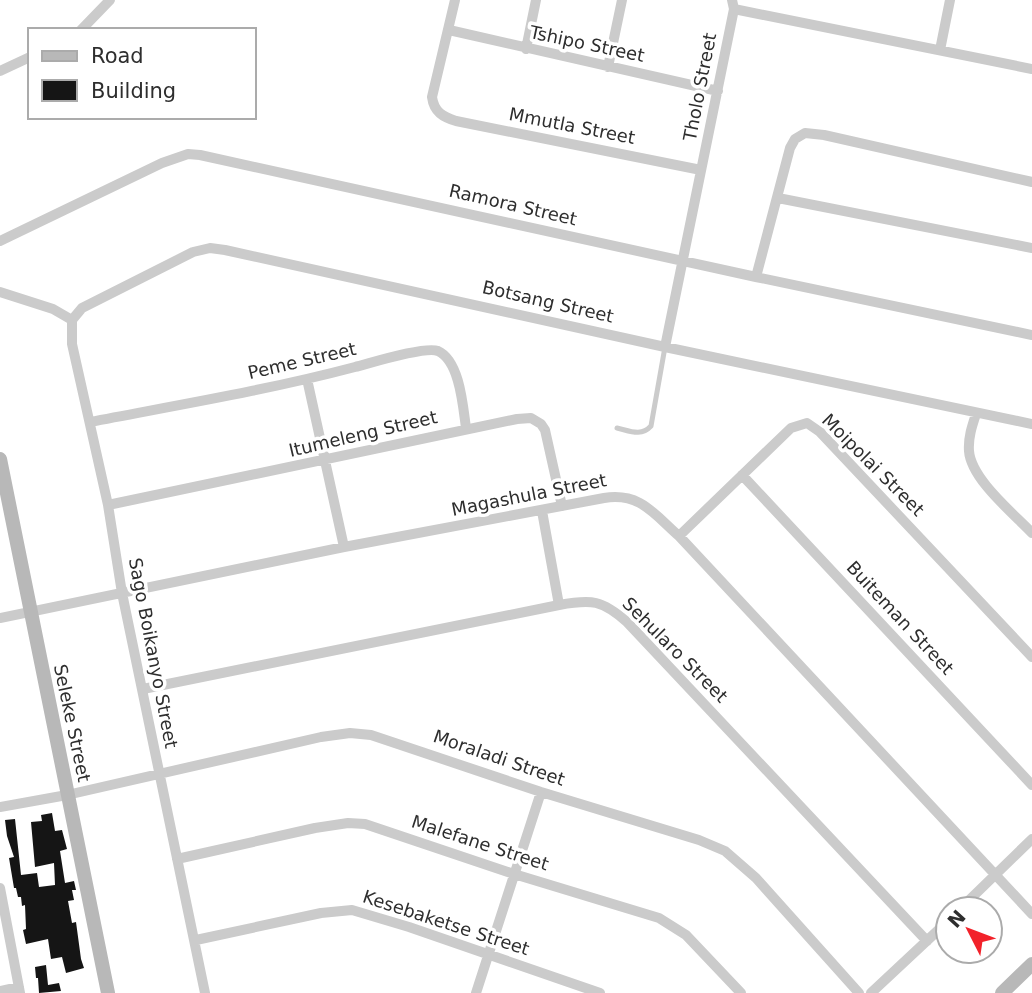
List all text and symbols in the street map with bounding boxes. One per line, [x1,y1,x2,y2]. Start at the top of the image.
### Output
street label: Tshipo Street [527,21,646,66]
legend [28,28,256,119]
street label: Tholo Street [679,31,720,144]
text: Road [91,44,144,68]
text: Building [91,79,176,103]
street label: Mmutla Street [507,103,637,148]
street label: Ramora Street [447,180,579,229]
street label: Botsang Street [480,276,616,327]
street label: Peme Street [246,338,358,383]
street label: Itumeleng Street [287,406,439,461]
street label: Moipolai Street [818,409,929,520]
street label: Magashula Street [450,469,608,520]
street label: Sago Boikanyo Street [125,556,182,750]
street label: Buiteman Street [842,557,958,679]
street label: Sehularo Street [619,593,732,706]
street label: Seleke Street [50,662,95,784]
street label: Moraladi Street [431,725,568,790]
street label: Malefane Street [409,810,551,875]
street label: Kesebaketse Street [360,886,532,959]
north arrow [934,895,1004,965]
text: N [943,905,970,932]

